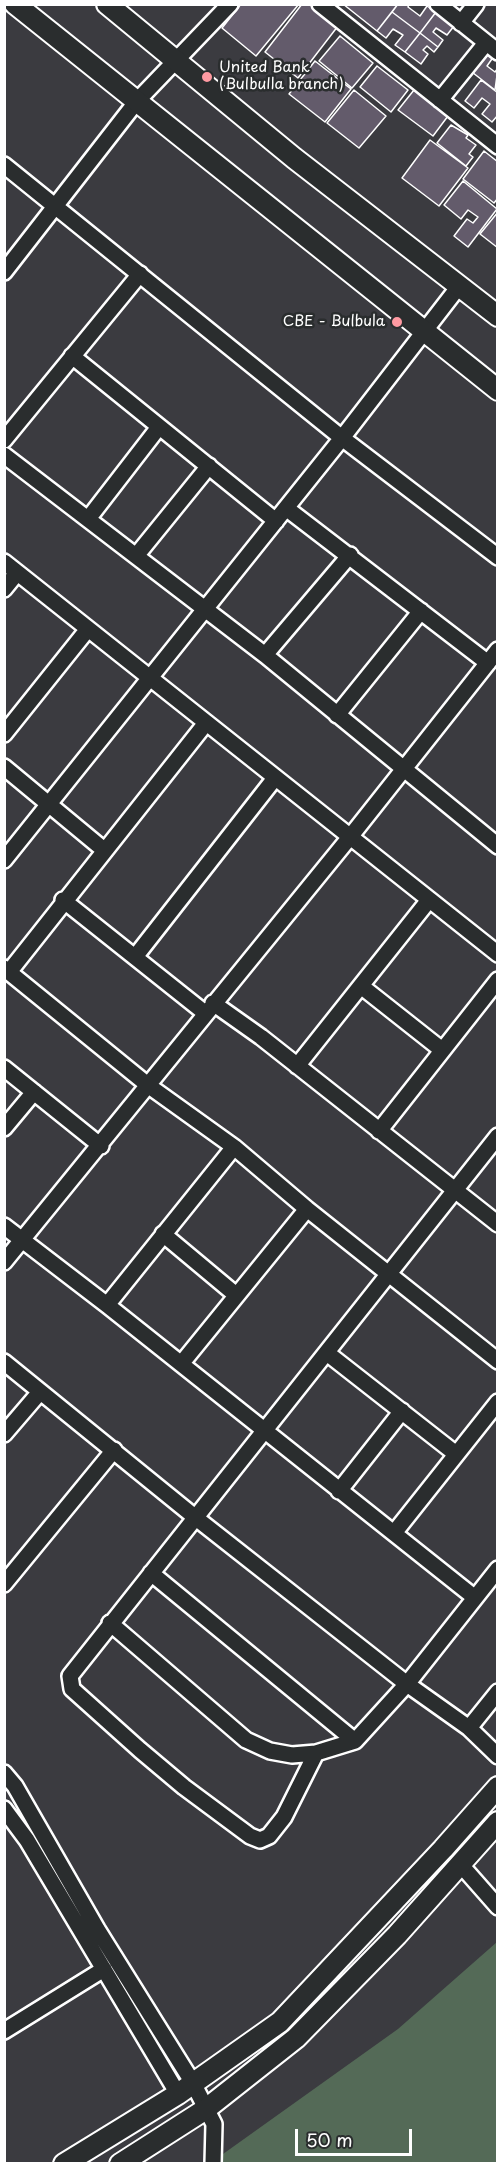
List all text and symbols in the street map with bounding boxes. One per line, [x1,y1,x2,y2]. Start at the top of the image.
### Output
place label: United Bank (Bulbulla branch) [219,59,344,94]
marker: United Bank (Bulbulla branch) [200,70,214,84]
place label: CBE - Bulbula [283,313,385,331]
marker: CBE - Bulbula [390,315,404,329]
scale bar [298,2117,415,2155]
text: 50 m [306,2126,353,2153]

